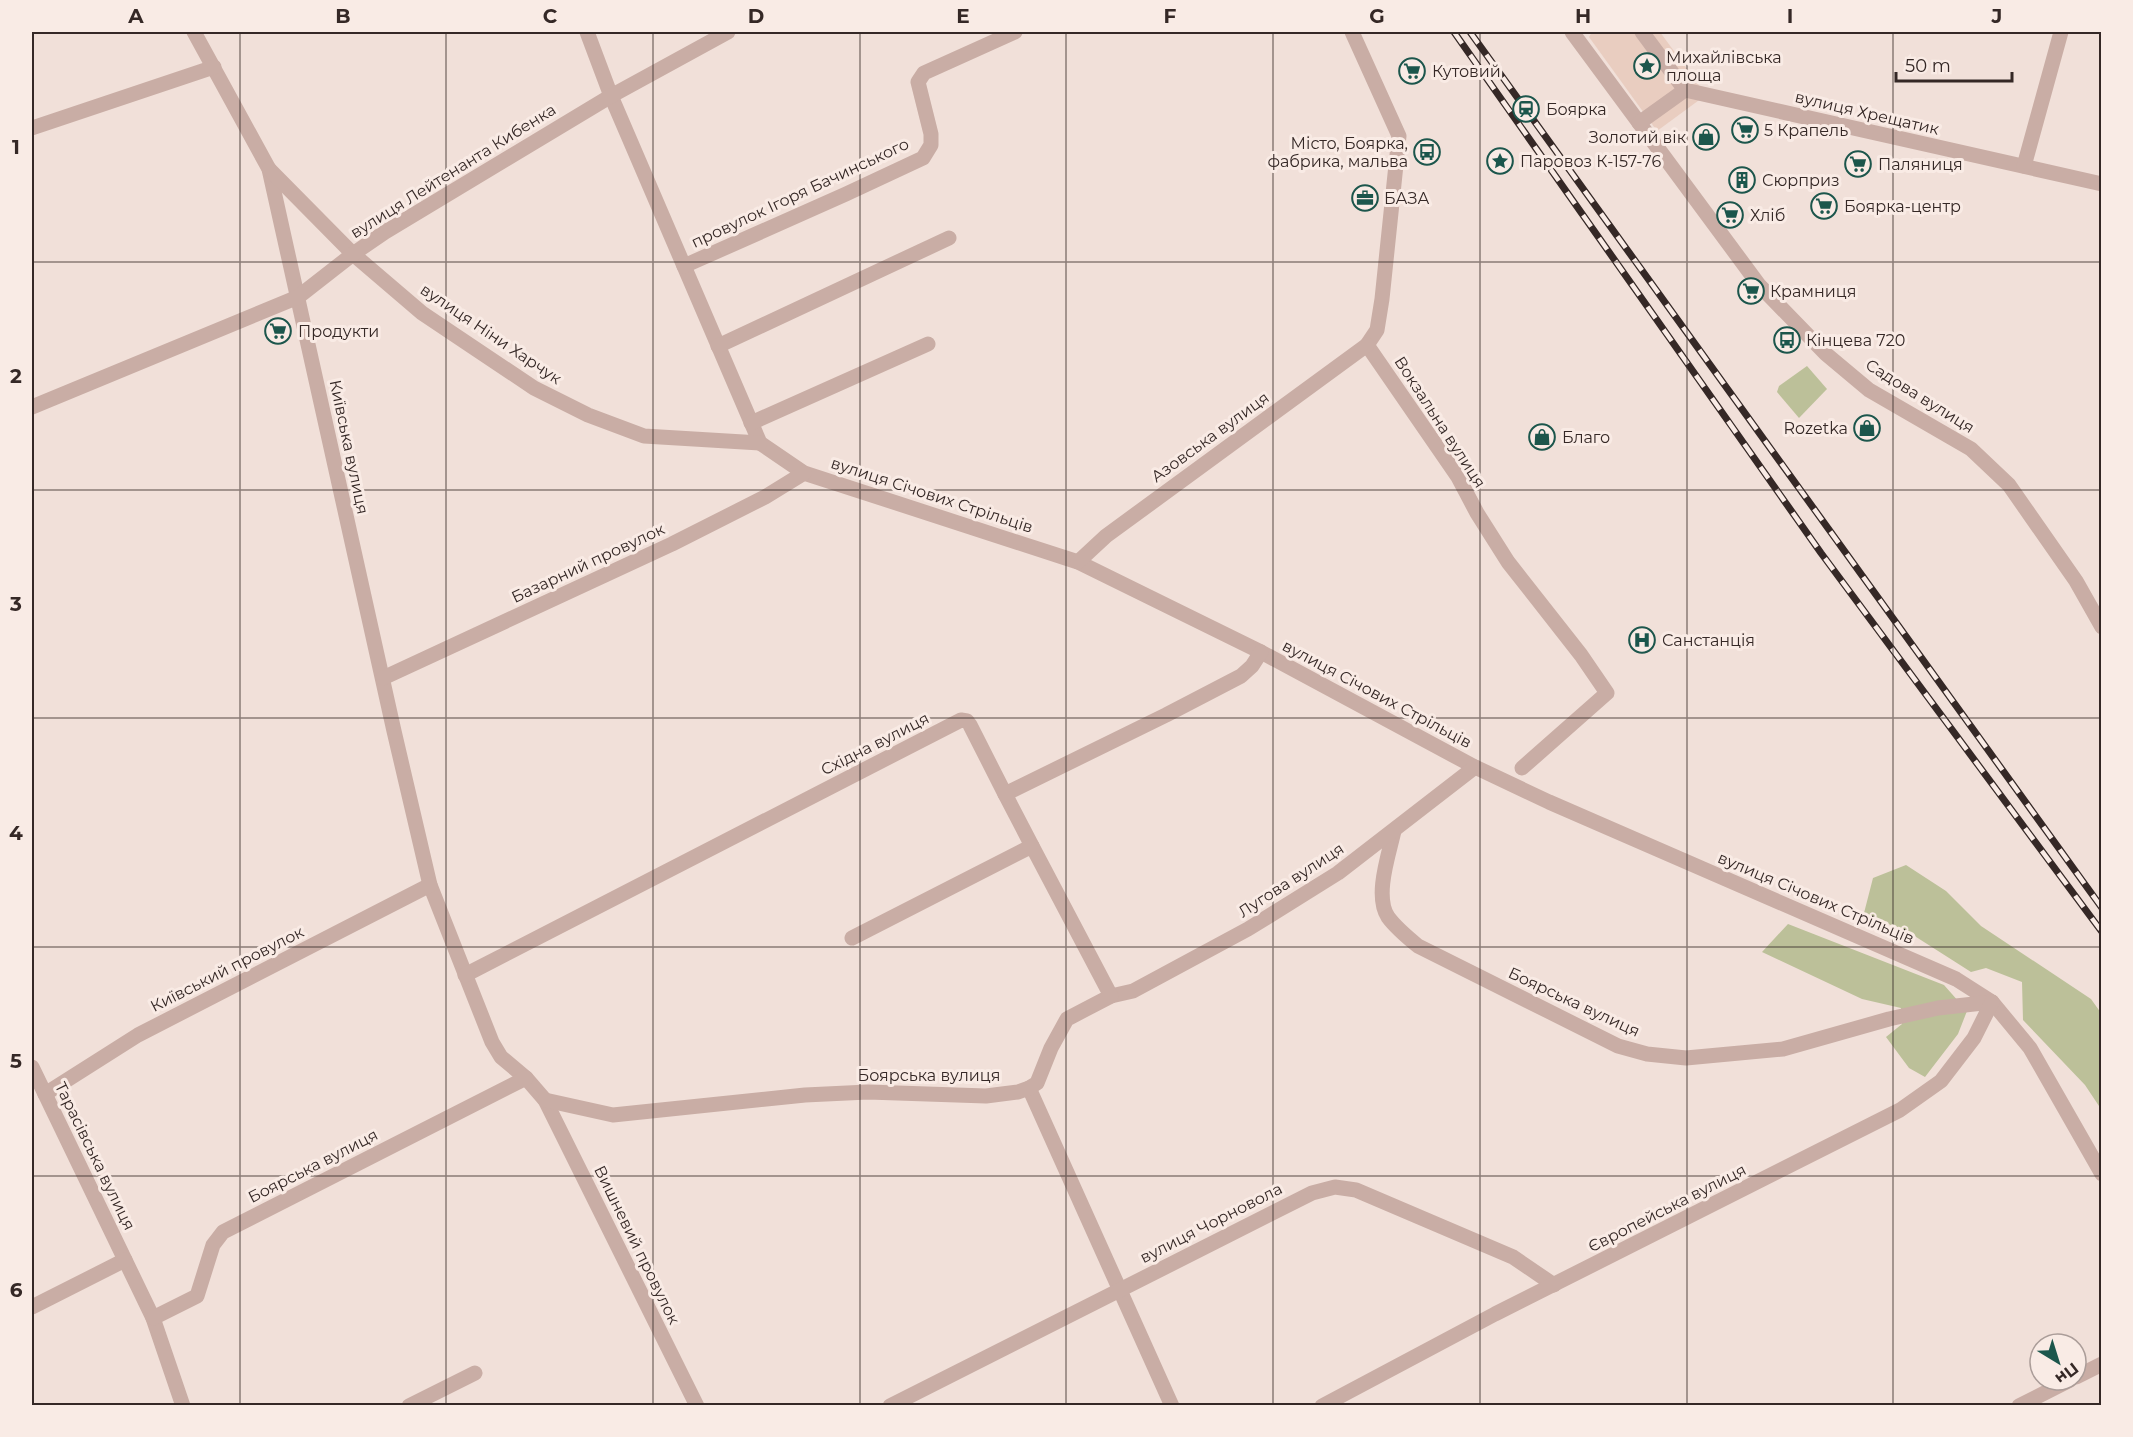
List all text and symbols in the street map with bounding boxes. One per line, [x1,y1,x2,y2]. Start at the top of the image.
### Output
text: A [127,4,144,28]
text: B [335,4,351,28]
text: C [543,4,558,28]
text: D [748,4,764,28]
text: E [956,4,970,28]
text: F [1164,4,1177,28]
text: G [1369,4,1385,28]
text: H [1575,4,1591,28]
text: I [1787,4,1793,28]
text: J [1991,4,2002,28]
scale bar [1896,45,2012,83]
place label: Михайлівська площа [1666,48,1782,85]
place icon: Михайлівська площа [1632,51,1662,81]
text: 50 m [1905,55,1951,77]
supermarket icon: Кутовий [1397,56,1427,86]
place label: Кутовий [1432,62,1501,81]
street label: вулиця Хрещатик [1793,87,1942,139]
station icon: Боярка [1511,94,1541,124]
street label: вулиця Лейтенанта Кибенка [347,100,559,242]
place label: Боярка [1546,100,1607,119]
supermarket icon: 5 Крапель [1730,115,1760,145]
place label: 5 Крапель [1764,121,1848,140]
shop icon: Золотий вік [1691,122,1721,152]
place label: Золотий вік [1589,128,1687,147]
street label: провулок Ігоря Бачинського [688,134,912,252]
place label: Місто, Боярка, фабрика, мальва [1267,134,1408,171]
text: 1 [12,135,20,159]
bus stop icon: Місто, Боярка, фабрика, мальва [1412,137,1442,167]
place icon: Паровоз К-157-76 [1485,146,1515,176]
supermarket icon: Паляниця [1843,149,1873,179]
place label: Паровоз К-157-76 [1520,152,1661,171]
place label: Паляниця [1878,155,1963,174]
building icon: Сюрприз [1727,165,1757,195]
place label: Сюрприз [1762,171,1840,190]
office icon: БАЗА [1350,183,1380,213]
place label: БАЗА [1384,189,1429,208]
supermarket icon: Боярка-центр [1809,191,1839,221]
place label: Боярка-центр [1844,197,1961,216]
supermarket icon: Хліб [1715,200,1745,230]
place label: Хліб [1750,206,1785,225]
supermarket icon: Крамниця [1736,276,1766,306]
street label: вулиця Ніни Харчук [417,280,566,389]
place label: Крамниця [1770,282,1856,301]
supermarket icon: Продукти [263,316,293,346]
place label: Продукти [298,322,379,341]
bus stop icon: Кінцева 720 [1772,325,1802,355]
place label: Кінцева 720 [1806,331,1905,350]
street label: Вокзальна вулиця [1390,353,1490,491]
street label: Садова вулиця [1862,355,1978,437]
text: 2 [10,364,22,388]
street label: Київська вулиця [325,378,373,516]
street label: Азовська вулиця [1147,388,1273,486]
shop icon: Rozetka [1852,413,1882,443]
place label: Rozetka [1783,419,1848,438]
shop icon: Благо [1527,422,1557,452]
place label: Благо [1562,428,1610,447]
street label: вулиця Січових Стрільців [829,453,1035,537]
street label: Базарний провулок [508,519,668,607]
text: 3 [9,592,22,616]
hospital icon: Санстанція [1627,625,1657,655]
place label: Санстанція [1662,631,1755,650]
street label: вулиця Січових Стрільців [1279,636,1475,752]
street label: Східна вулиця [818,709,932,779]
text: 4 [9,821,23,845]
street label: Лугова вулиця [1235,839,1347,921]
street label: вулиця Січових Стрільців [1715,848,1917,948]
street label: Київський провулок [147,922,307,1016]
street label: Боярська вулиця [1505,963,1643,1041]
text: 5 [10,1049,22,1073]
street label: Боярська вулиця [858,1066,1000,1085]
street label: Тарасівська вулиця [51,1079,139,1233]
street label: Боярська вулиця [245,1125,381,1207]
street label: Європейська вулиця [1585,1160,1749,1256]
street label: Вишневий провулок [590,1163,684,1328]
street label: вулиця Чорновола [1137,1179,1285,1267]
text: 6 [10,1278,23,1302]
north arrow [2028,1332,2088,1392]
text: Пн [2052,1359,2082,1388]

